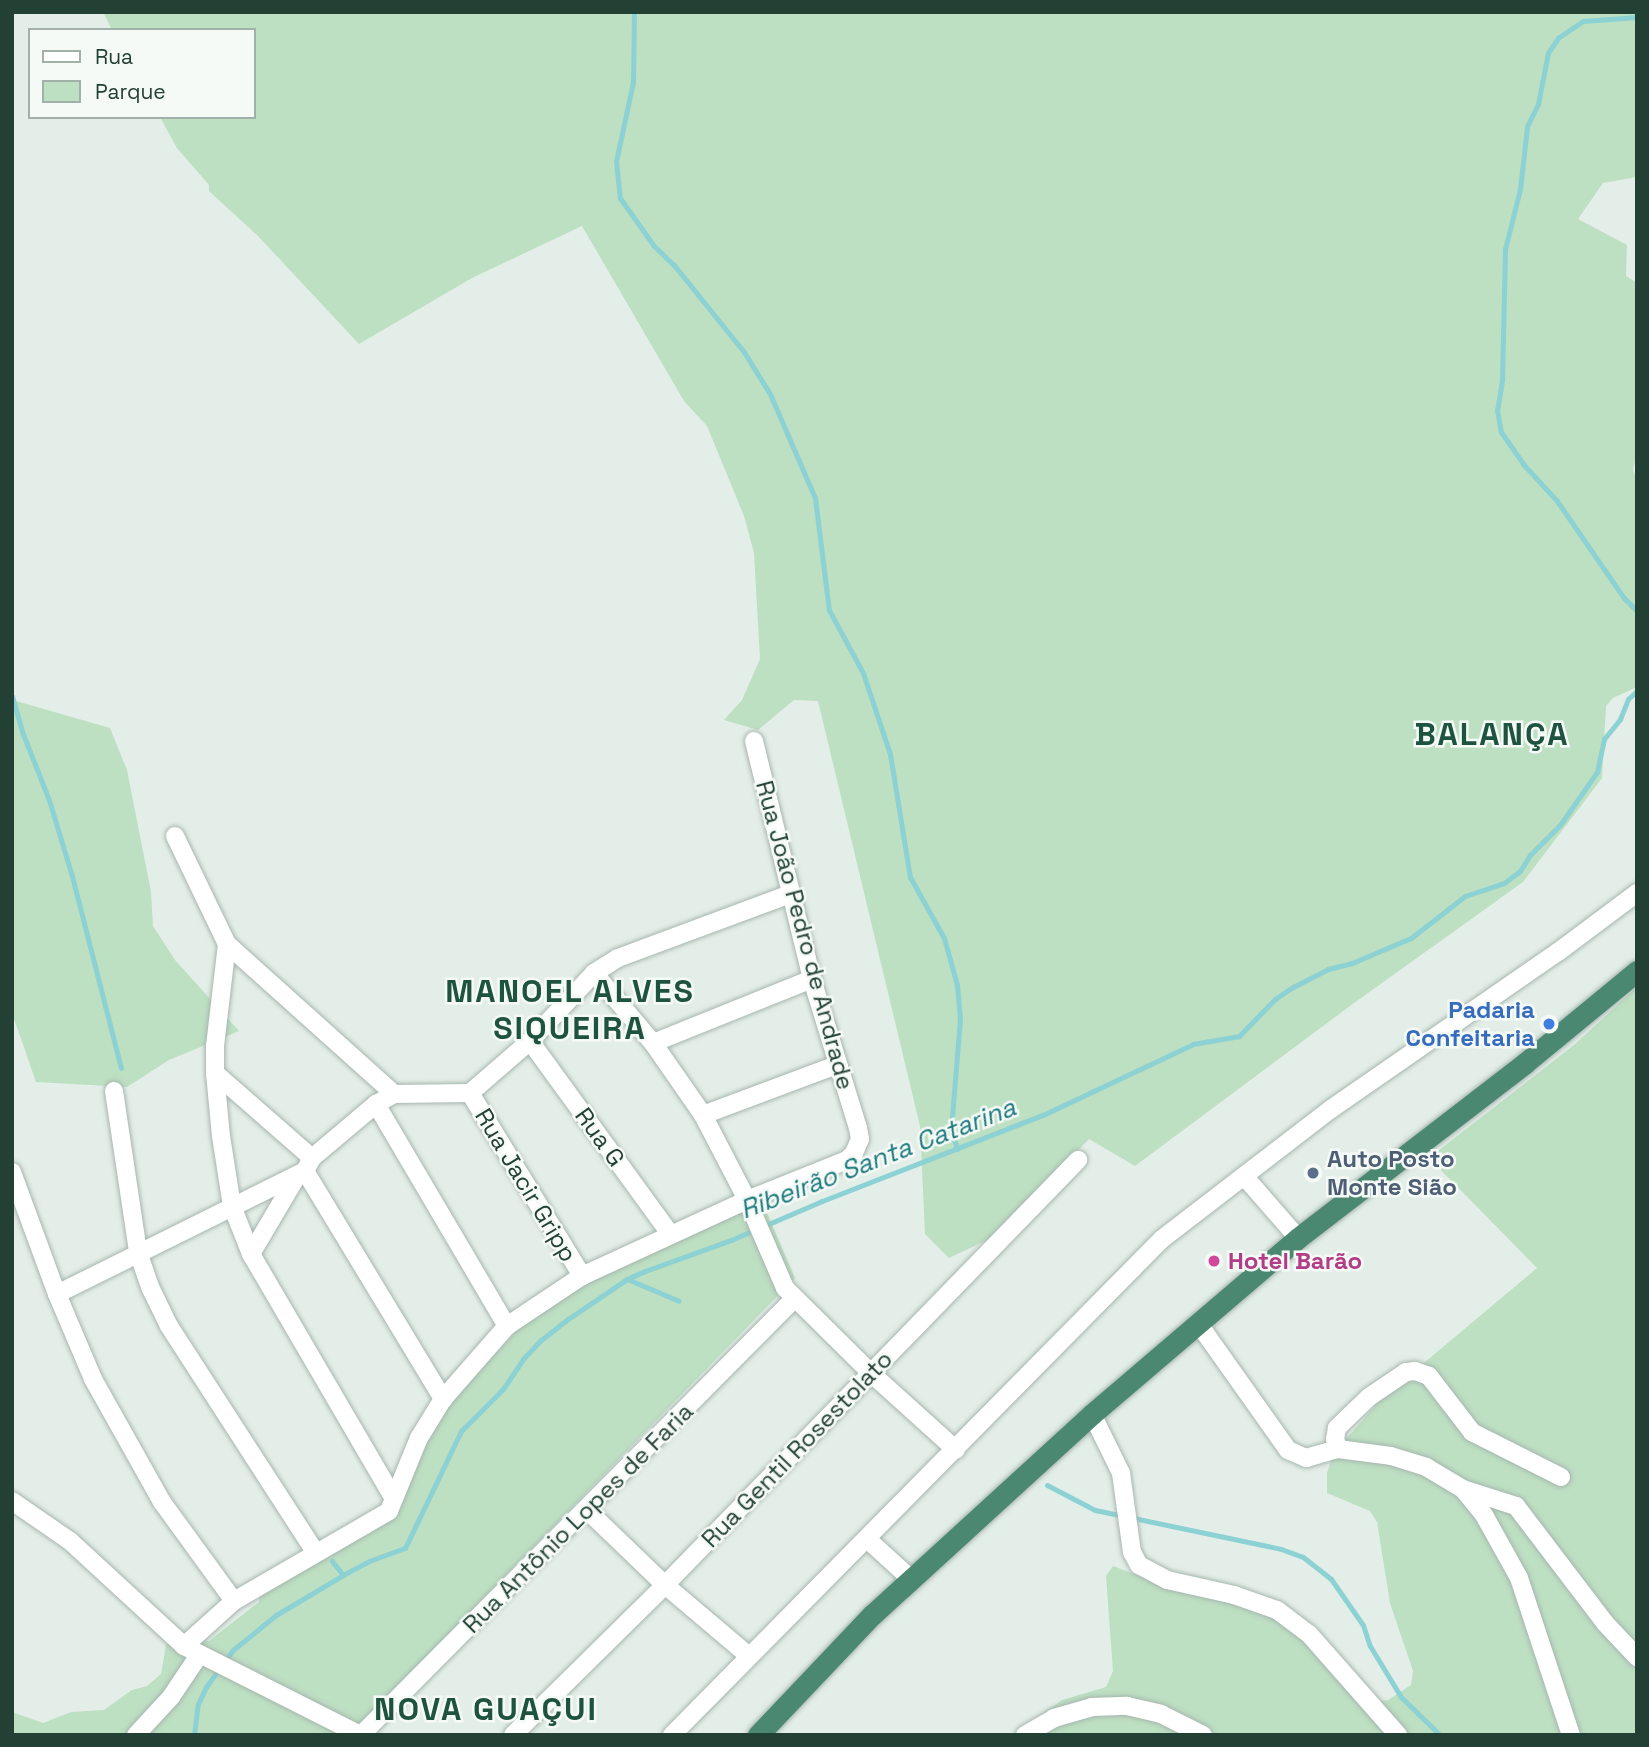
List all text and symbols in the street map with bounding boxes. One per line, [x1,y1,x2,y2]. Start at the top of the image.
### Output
legend [28,28,256,119]
text: Rua [95,43,133,70]
text: Parque [95,78,166,105]
district label: BALANÇA [1415,715,1569,753]
street label: Rua João Pedro de Andrade [750,777,860,1093]
district label: MANOEL ALVES SIQUEIRA [446,973,694,1048]
place label: Padaria Confeitaria [1406,996,1535,1052]
marker: Padaria Confeitaria [1541,1016,1557,1032]
water label: Ribeirão Santa Catarina [736,1092,1020,1226]
street label: Rua G [569,1102,631,1172]
street label: Rua Jacir Gripp [469,1103,583,1267]
place label: Auto Posto Monte Sião [1327,1145,1457,1201]
marker: Auto Posto Monte Sião [1305,1165,1321,1181]
place label: Hotel Barão [1228,1247,1362,1275]
marker: Hotel Barão [1206,1253,1222,1269]
street label: Rua Gentil Rosestolato [696,1345,898,1553]
street label: Rua Antônio Lopes de Faria [457,1397,699,1639]
district label: NOVA GUAÇUI [375,1690,597,1728]

